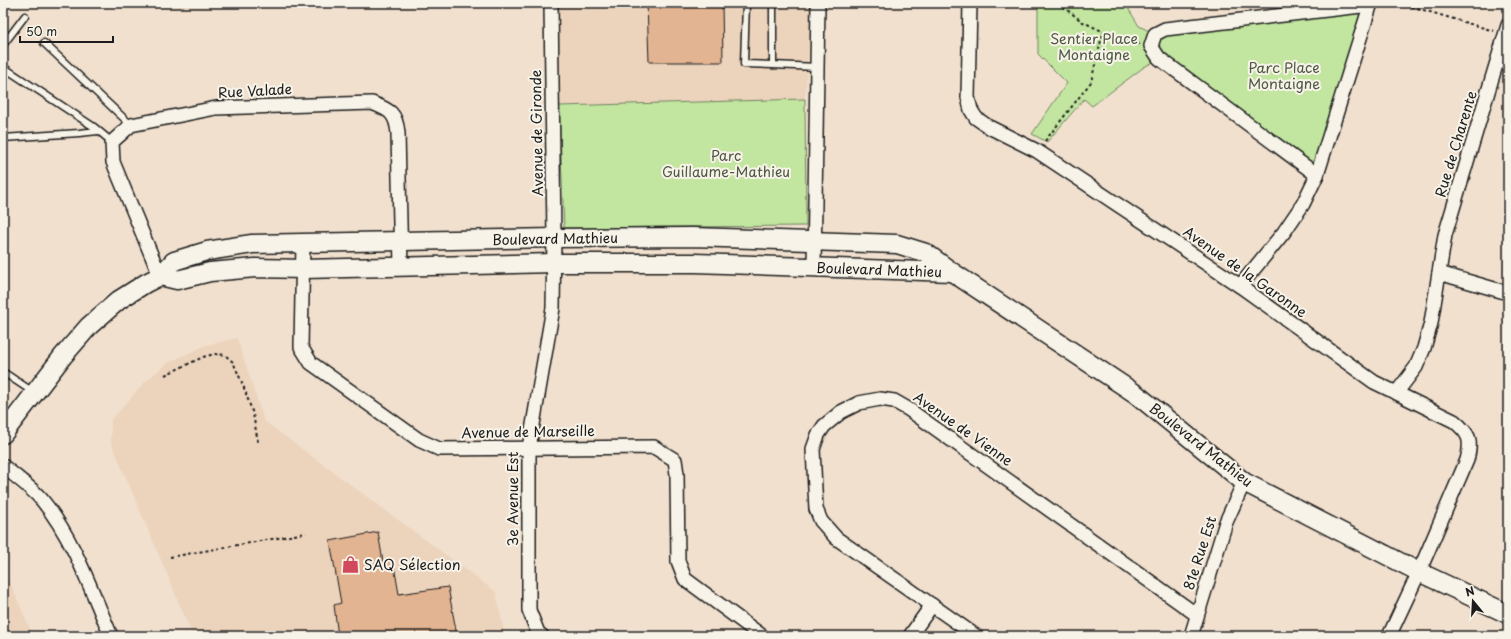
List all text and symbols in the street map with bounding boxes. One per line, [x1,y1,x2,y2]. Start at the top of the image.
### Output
scale bar [20,18,113,44]
text: 50 m [26,22,57,40]
park label: Sentier Place Montaigne [1050,28,1138,65]
park label: Parc Place Montaigne [1248,57,1320,94]
street label: Avenue de Gironde [525,69,548,196]
street label: Rue Valade [217,78,292,103]
street label: Rue de Charente [1429,88,1482,200]
park label: Parc Guillaume-Mathieu [662,145,790,182]
street label: Avenue de la Garonne [1179,221,1312,322]
street label: Boulevard Mathieu [492,227,618,250]
street label: Boulevard Mathieu [816,257,942,282]
street label: Avenue de Vienne [909,386,1018,471]
street label: Boulevard Mathieu [1145,398,1257,492]
street label: Avenue de Marseille [461,420,595,443]
street label: 3e Avenue Est [502,452,523,546]
street label: 81e Rue Est [1178,513,1221,592]
place label: SAQ Sélection [364,554,460,575]
shop icon: SAQ Sélection [341,555,361,575]
north arrow [1453,581,1493,621]
text: N [1463,581,1477,600]

